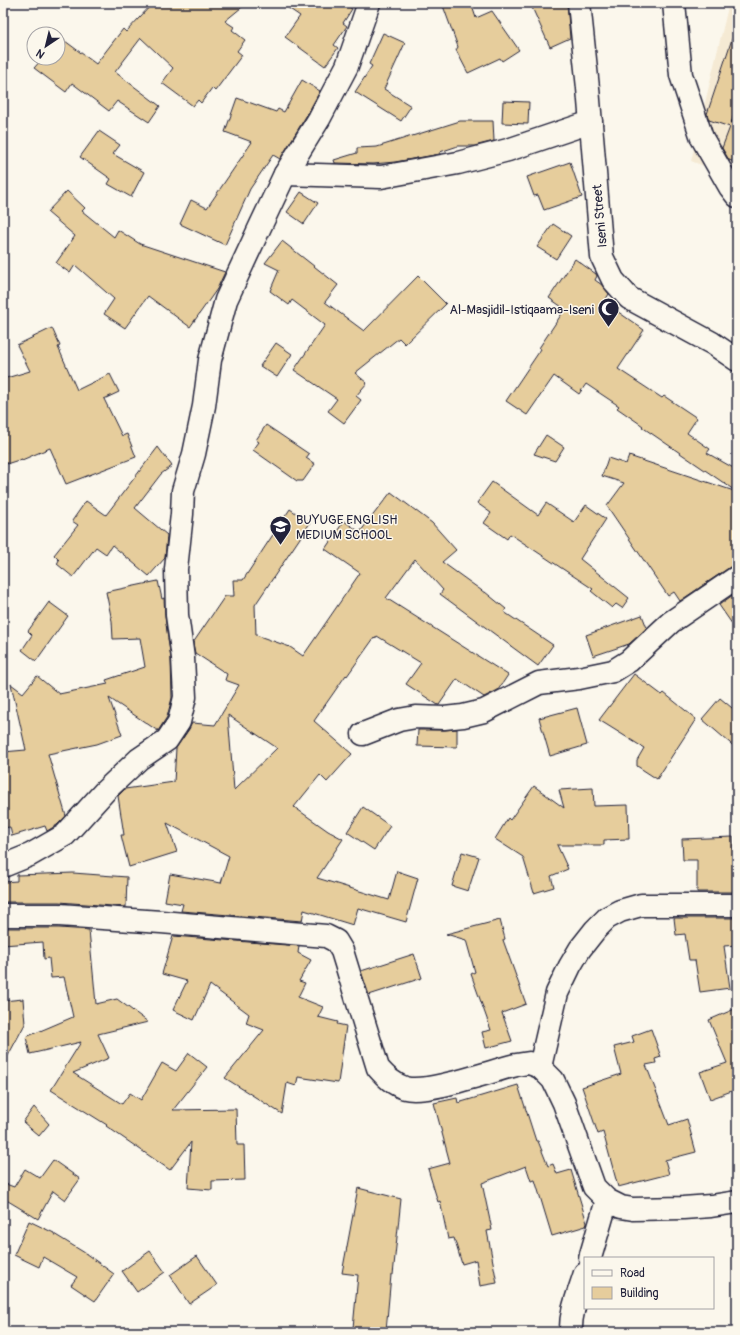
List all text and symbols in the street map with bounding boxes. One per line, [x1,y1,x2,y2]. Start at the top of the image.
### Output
north arrow [26,26,66,66]
text: N [33,46,47,61]
street label: Iseni Street [589,183,611,248]
mosque icon: Al-Masjidil-Istiqaama-Iseni [596,296,622,329]
place label: Al-Masjidil-Istiqaama-Iseni [449,302,594,318]
place label: BUYUGE ENGLISH MEDIUM SCHOOL [296,512,398,543]
school or university icon: BUYUGE ENGLISH MEDIUM SCHOOL [268,513,294,546]
legend [584,1257,714,1309]
text: Road [620,1266,645,1281]
text: Building [620,1286,659,1301]

